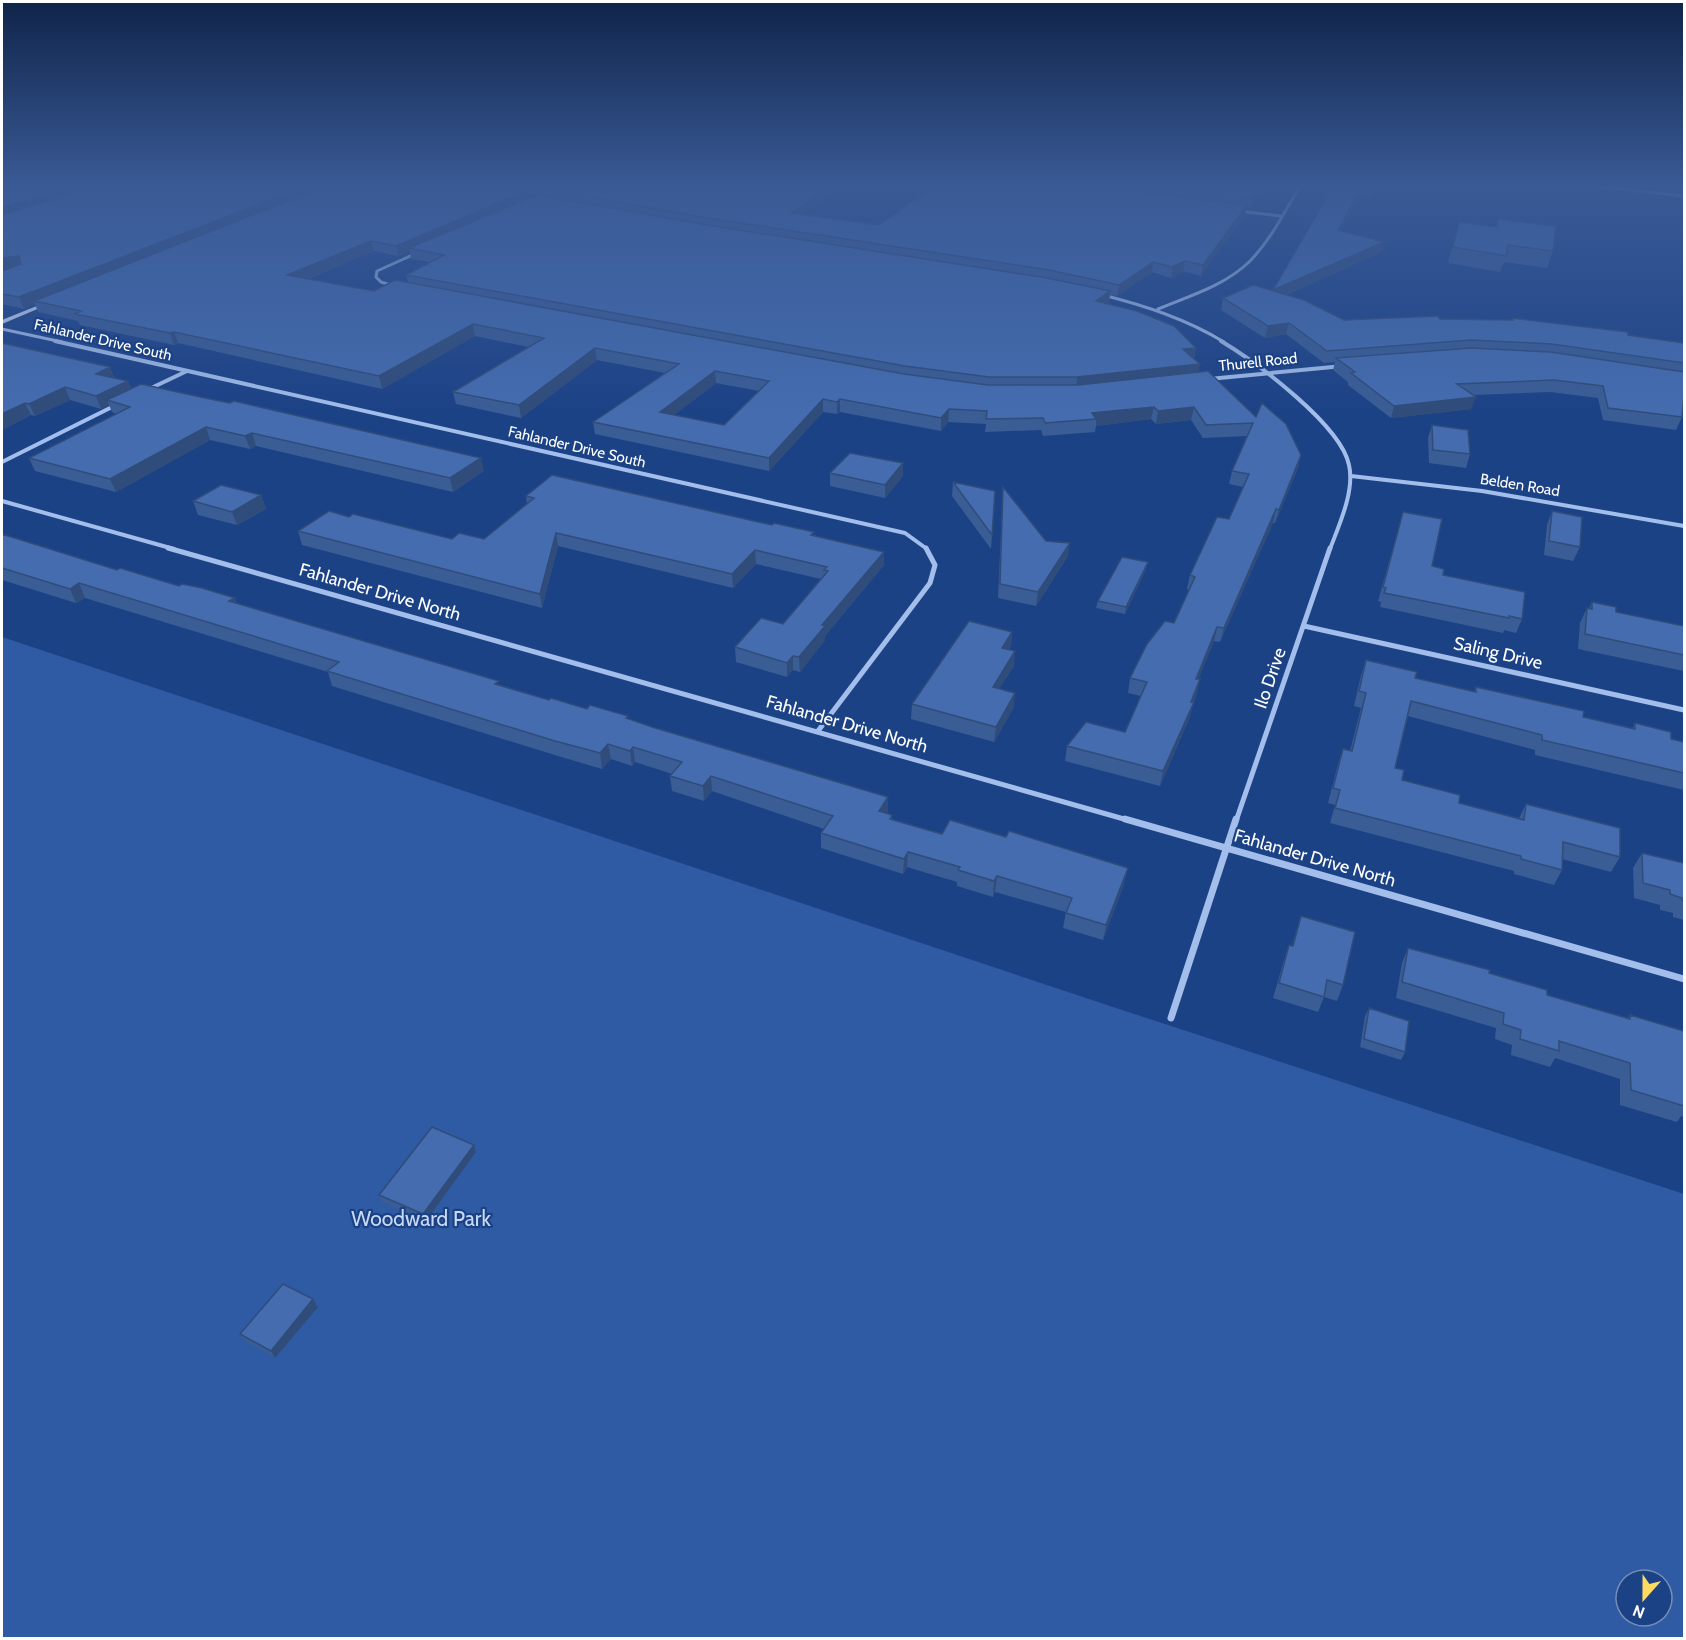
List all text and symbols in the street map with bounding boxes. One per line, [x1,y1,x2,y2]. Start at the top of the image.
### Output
street label: Fahlander Drive South [32,315,174,365]
street label: Thurell Road [1218,349,1298,375]
street label: Fahlander Drive South [506,422,648,472]
street label: Belden Road [1479,470,1561,500]
street label: Fahlander Drive North [297,558,463,626]
street label: Saling Drive [1451,632,1545,674]
street label: Ilo Drive [1249,645,1291,711]
street label: Fahlander Drive North [764,690,930,758]
street label: Fahlander Drive North [1232,824,1398,892]
park label: Woodward Park [351,1206,491,1231]
north arrow [1614,1568,1674,1628]
text: N [1630,1601,1647,1622]

